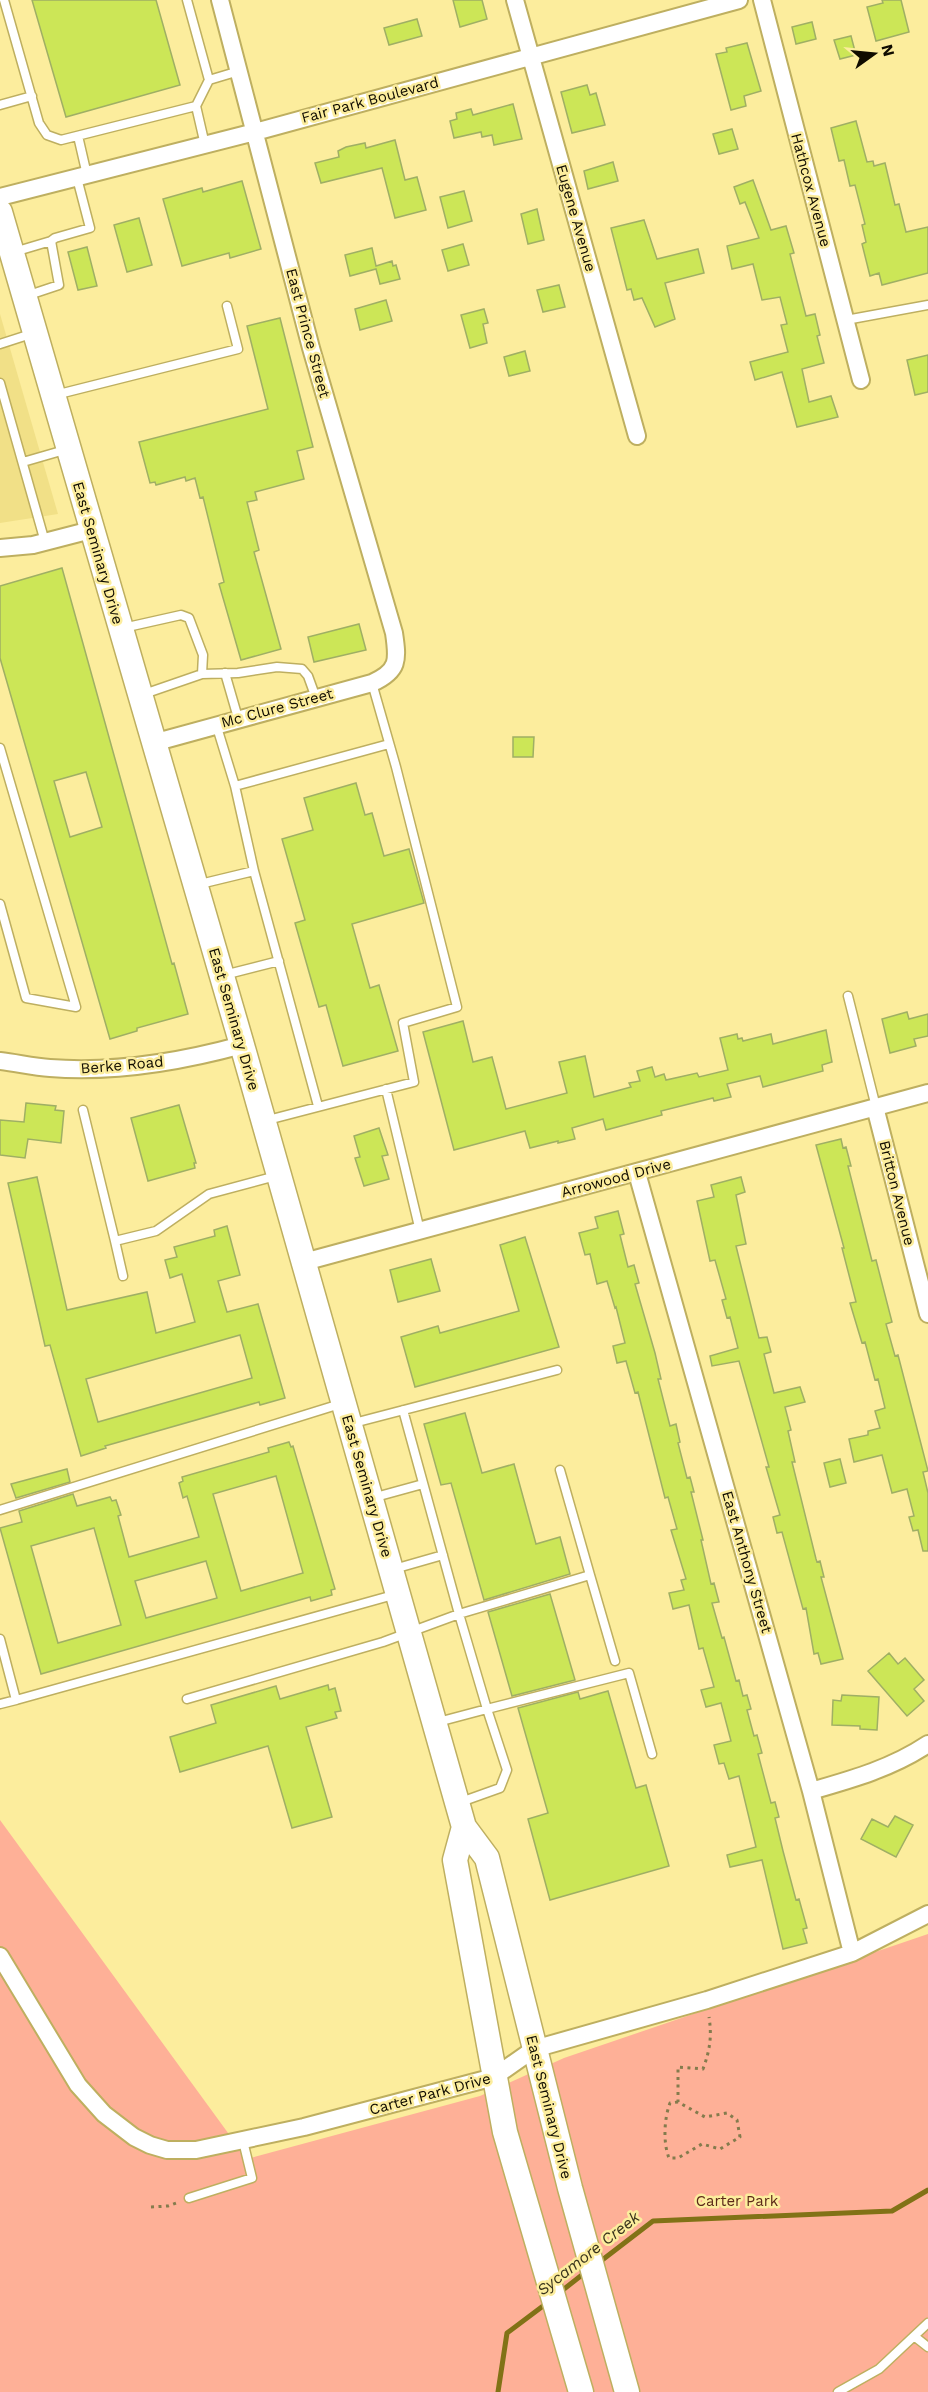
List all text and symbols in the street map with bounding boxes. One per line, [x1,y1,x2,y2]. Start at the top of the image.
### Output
north arrow [844,24,904,84]
text: N [877,42,899,58]
street label: Fair Park Boulevard [299,73,441,127]
street label: Hathcox Avenue [787,131,835,249]
street label: Eugene Avenue [552,162,600,274]
street label: East Prince Street [282,266,334,400]
street label: East Seminary Drive [69,480,127,626]
street label: Mc Clure Street [219,684,336,732]
street label: East Seminary Drive [205,946,263,1092]
street label: Berke Road [80,1052,164,1078]
street label: Britton Avenue [875,1139,919,1247]
street label: Arrowood Drive [559,1155,673,1201]
street label: East Seminary Drive [338,1413,396,1559]
street label: East Anthony Street [718,1489,776,1636]
street label: East Seminary Drive [522,2033,576,2181]
street label: Carter Park Drive [367,2069,493,2119]
park label: Carter Park [696,2192,779,2210]
water label: Sycamore Creek [533,2207,644,2299]

